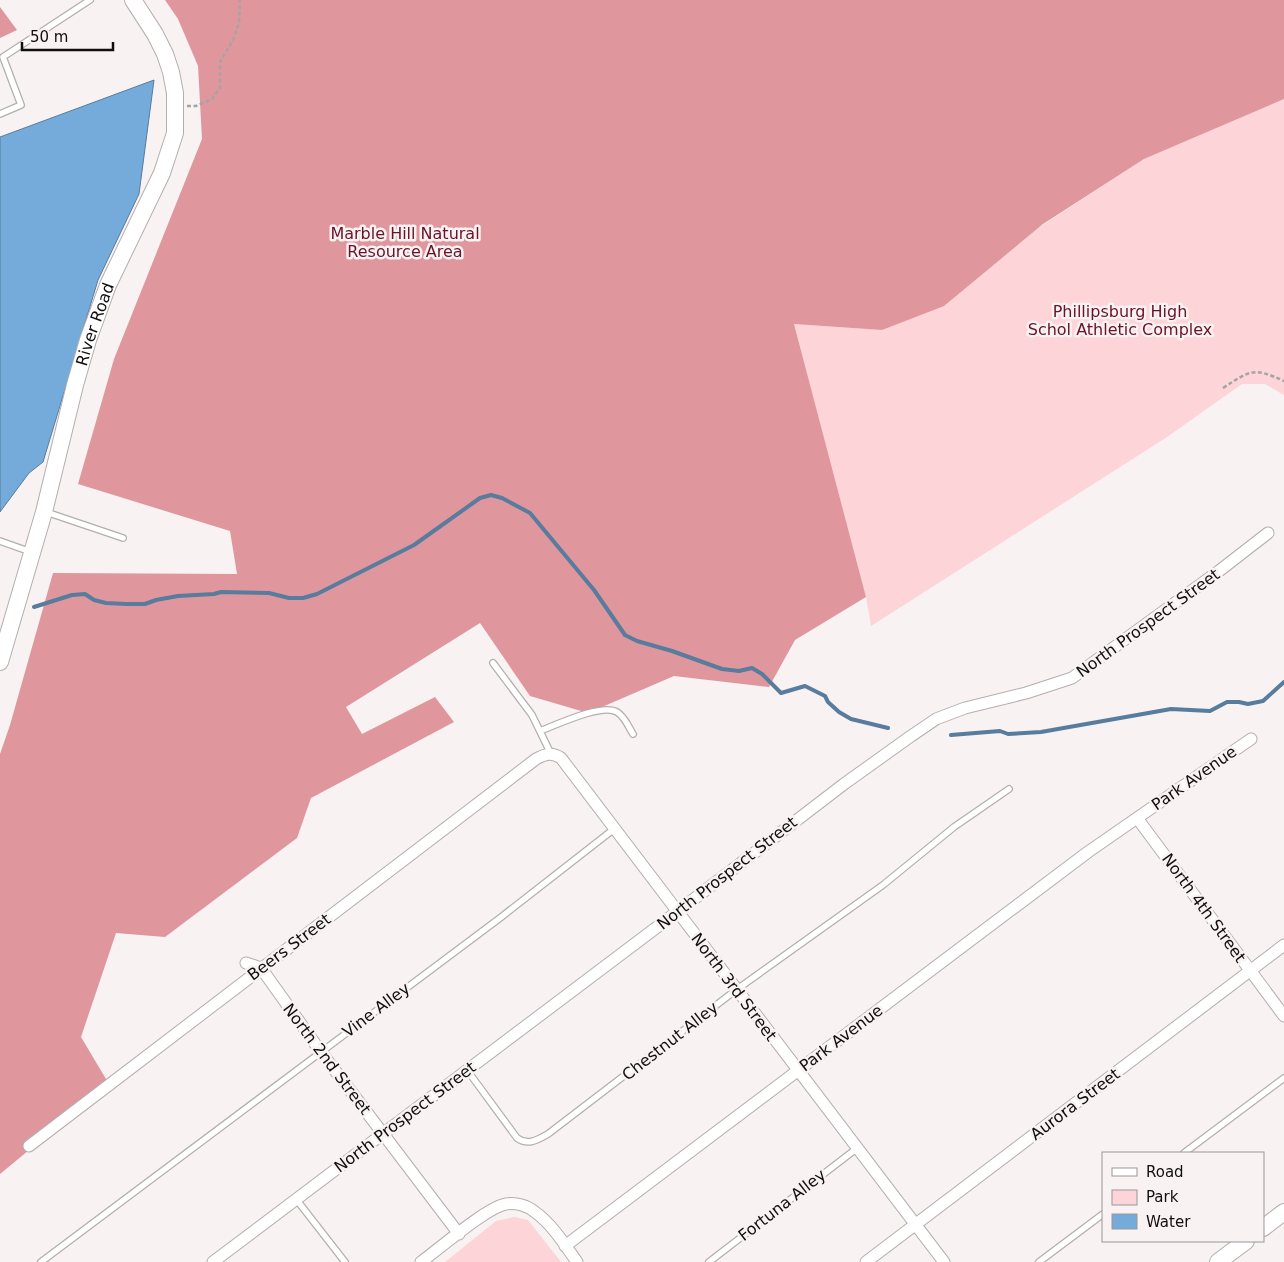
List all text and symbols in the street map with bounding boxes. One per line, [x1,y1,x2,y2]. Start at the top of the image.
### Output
scale bar [22,20,114,52]
text: 50 m [30,28,68,46]
park label: Marble Hill Natural Resource Area [330,224,480,261]
street label: River Road [72,280,118,368]
park label: Phillipsburg High Schol Athletic Complex [1028,302,1212,339]
street label: North Prospect Street [1073,565,1223,681]
street label: Park Avenue [1148,742,1240,814]
street label: North Prospect Street [653,812,801,934]
street label: North 4th Street [1158,850,1250,966]
street label: Beers Street [244,910,334,984]
street label: North 3rd Street [687,929,781,1045]
street label: Vine Alley [339,979,413,1041]
street label: Chestnut Alley [618,998,722,1084]
street label: North 2nd Street [279,1000,375,1118]
street label: Park Avenue [796,1001,886,1075]
street label: North Prospect Street [330,1058,480,1176]
street label: Aurora Street [1026,1064,1124,1144]
legend [1102,1152,1264,1242]
text: Road [1146,1163,1184,1181]
street label: Fortuna Alley [735,1165,829,1245]
text: Park [1146,1188,1179,1206]
text: Water [1146,1213,1191,1231]

